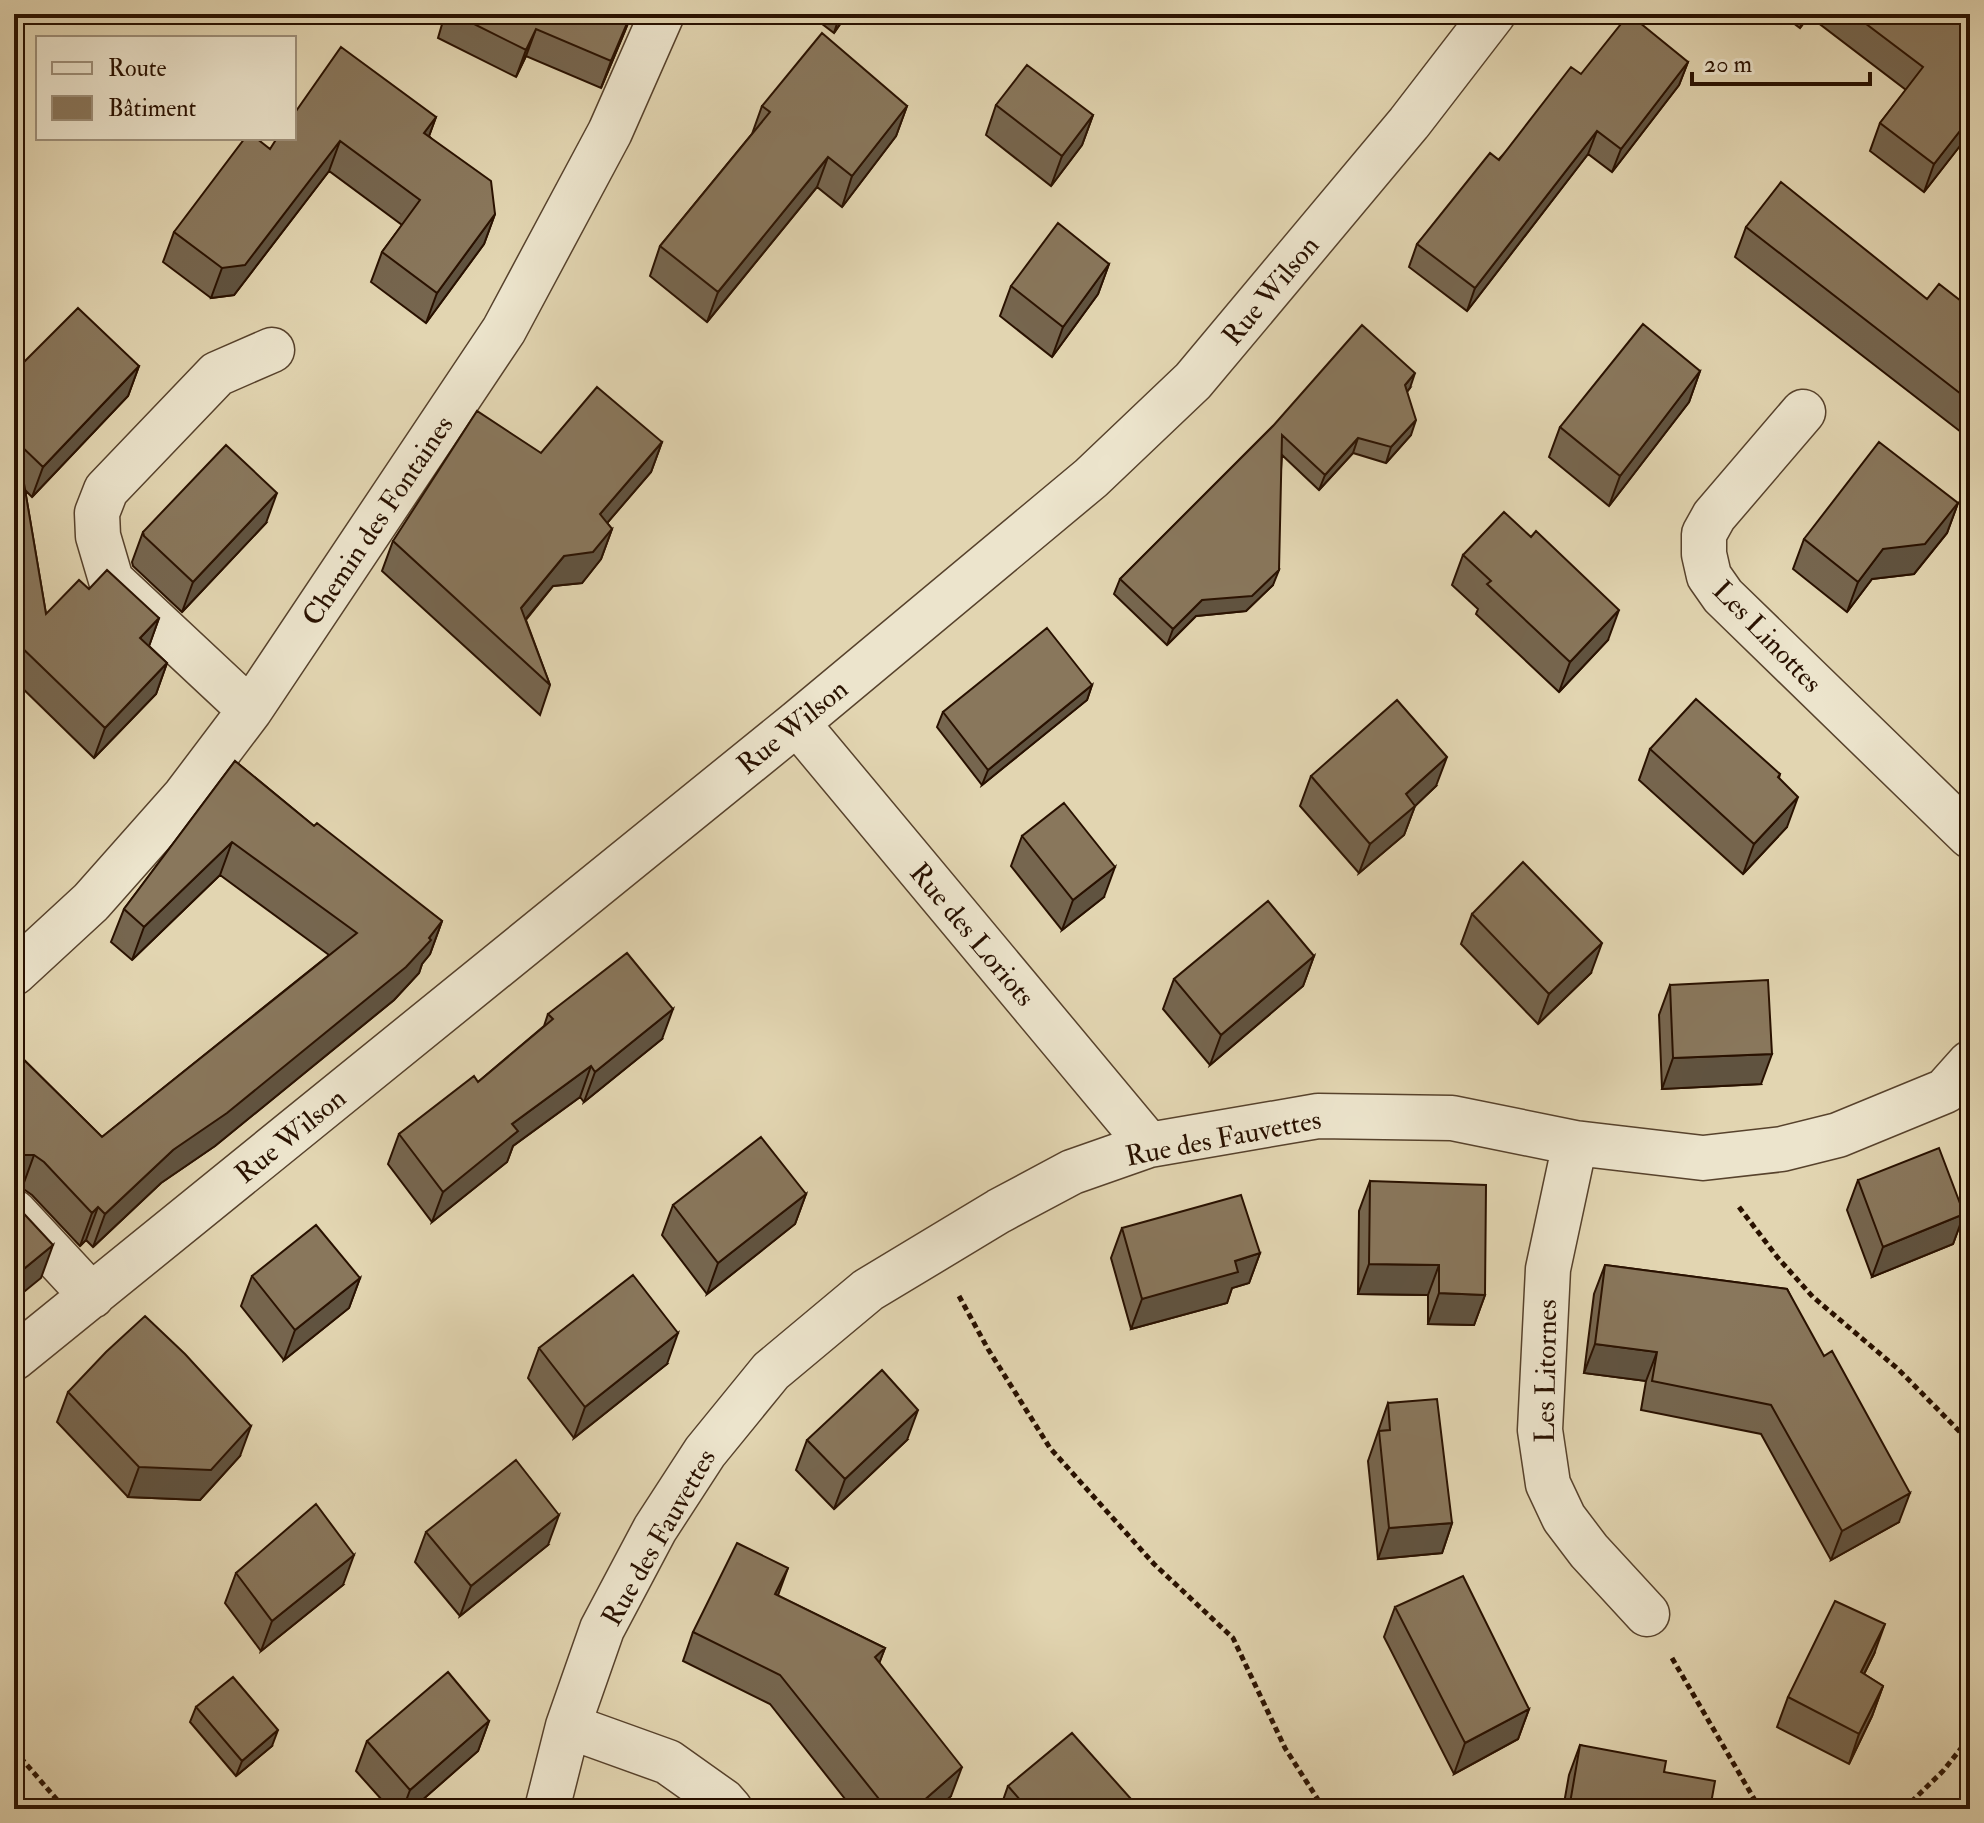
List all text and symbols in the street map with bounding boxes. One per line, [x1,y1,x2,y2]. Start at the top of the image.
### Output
legend [36,36,296,140]
scale bar [1692,36,1870,86]
text: 20 m [1704,49,1753,80]
text: Route [108,53,167,84]
text: Bâtiment [108,93,197,124]
street label: Rue Wilson [1215,229,1327,353]
street label: Chemin des Fontaines [295,409,461,633]
street label: Les Linottes [1705,574,1829,700]
street label: Rue Wilson [730,672,855,782]
street label: Rue des Loriots [902,856,1042,1014]
street label: Rue Wilson [228,1081,353,1191]
street label: Rue des Fauvettes [1122,1102,1324,1175]
street label: Les Litornes [1528,1299,1565,1443]
street label: Rue des Fauvettes [594,1443,724,1633]

